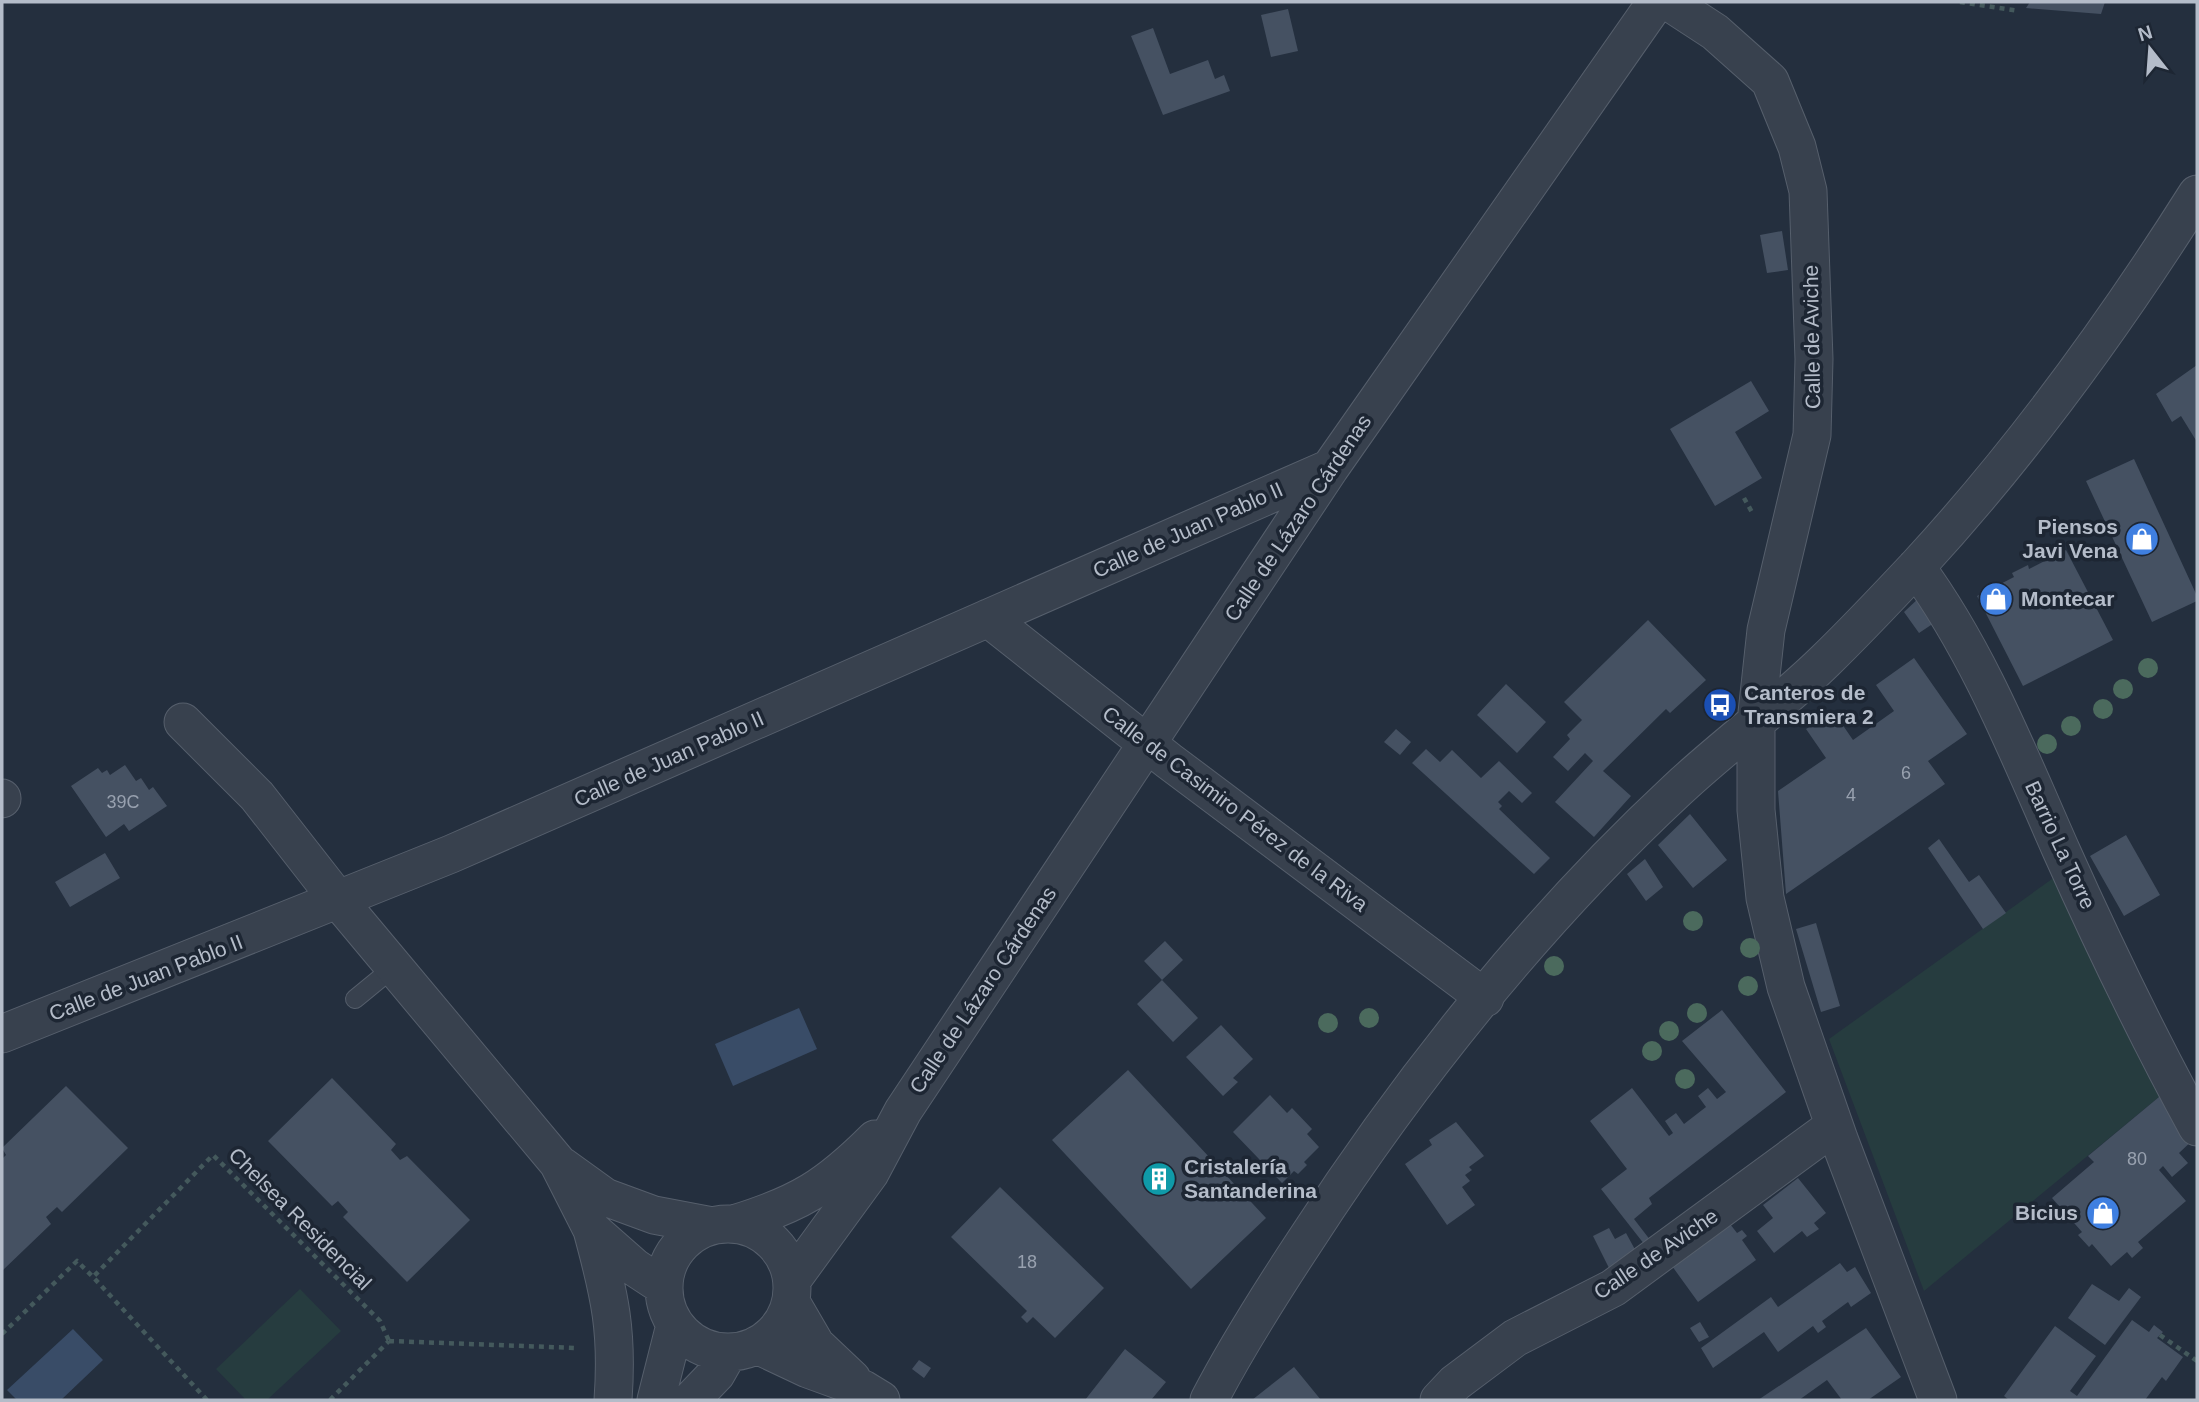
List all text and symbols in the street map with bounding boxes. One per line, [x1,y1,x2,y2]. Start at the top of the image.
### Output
north arrow [2115,14,2185,84]
text: N [2136,21,2155,45]
street label: Calle de Aviche [1799,265,1824,409]
street label: Calle de Lázaro Cárdenas [1220,410,1375,625]
street label: Calle de Juan Pablo II [1089,477,1286,582]
place label: Piensos Javi Vena [2022,515,2118,562]
shop icon: Piensos Javi Vena [2123,520,2161,558]
shop icon: Montecar [1977,580,2015,618]
place label: Montecar [2021,587,2114,610]
place label: Canteros de Transmiera 2 [1744,681,1874,728]
bus stop icon: Canteros de Transmiera 2 [1701,686,1739,724]
street label: Calle de Casimiro Pérez de la Riva [1098,701,1373,916]
street label: Calle de Juan Pablo II [570,706,767,811]
house number: 6 [1901,763,1911,783]
street label: Barrio La Torre [2021,777,2100,912]
house number: 4 [1846,785,1856,805]
house number: 39C [106,792,140,812]
street label: Calle de Lázaro Cárdenas [905,882,1060,1097]
street label: Calle de Juan Pablo II [46,930,246,1025]
street label: Chelsea Residencial [225,1143,376,1294]
house number: 80 [2127,1149,2147,1169]
place label: Cristalería Santanderina [1184,1155,1317,1202]
building icon: Cristalería Santanderina [1140,1160,1178,1198]
shop icon: Bicius [2084,1194,2122,1232]
place label: Bicius [2015,1201,2078,1224]
street label: Calle de Aviche [1589,1204,1722,1303]
house number: 18 [1017,1252,1037,1272]

